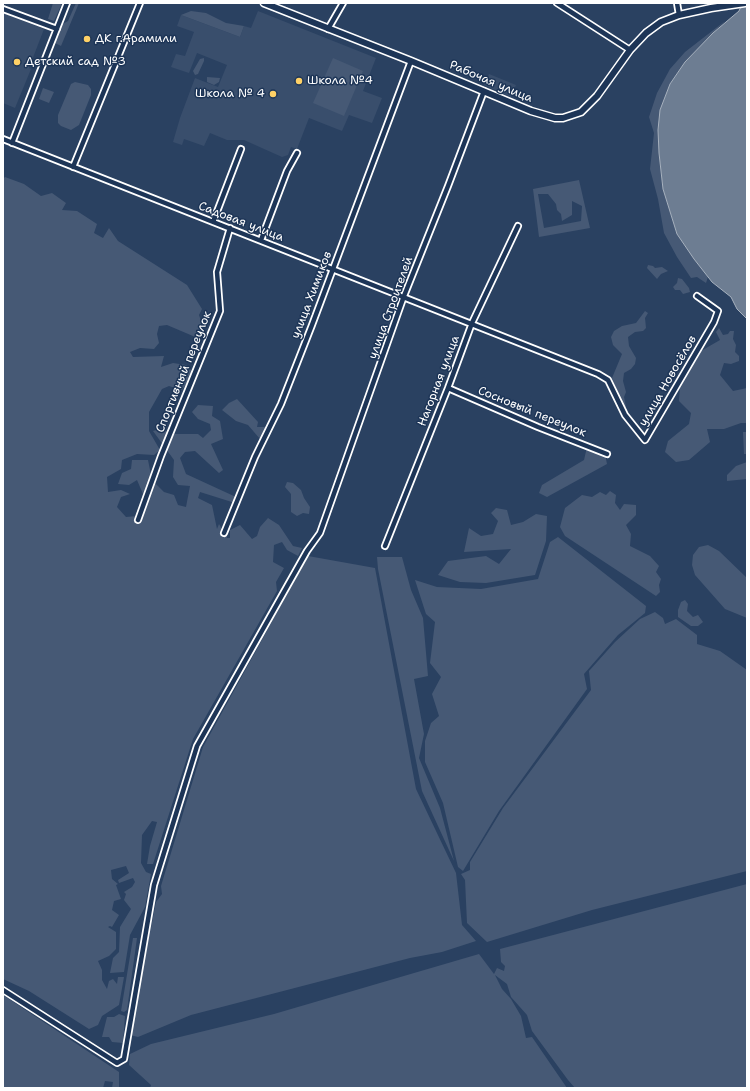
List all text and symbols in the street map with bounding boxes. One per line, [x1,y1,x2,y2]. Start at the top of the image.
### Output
place label: ДК г.Арамили [95,32,177,46]
marker: ДК г.Арамили [82,34,92,44]
place label: Детский сад №3 [25,55,126,69]
marker: Детский сад №3 [12,57,22,67]
street label: Рабочая улица [447,58,535,106]
place label: Школа №4 [307,74,373,88]
marker: Школа №4 [294,76,304,86]
place label: Школа № 4 [195,87,265,101]
marker: Школа № 4 [268,89,278,99]
street label: Садовая улица [196,199,286,245]
street label: улица Химиков [289,249,335,341]
street label: улица Строителей [366,255,416,361]
street label: Спортивный переулок [153,309,215,435]
street label: улица Новосёлов [636,333,700,429]
street label: Нагорная улица [415,334,463,428]
street label: Сосновый переулок [476,384,588,440]

